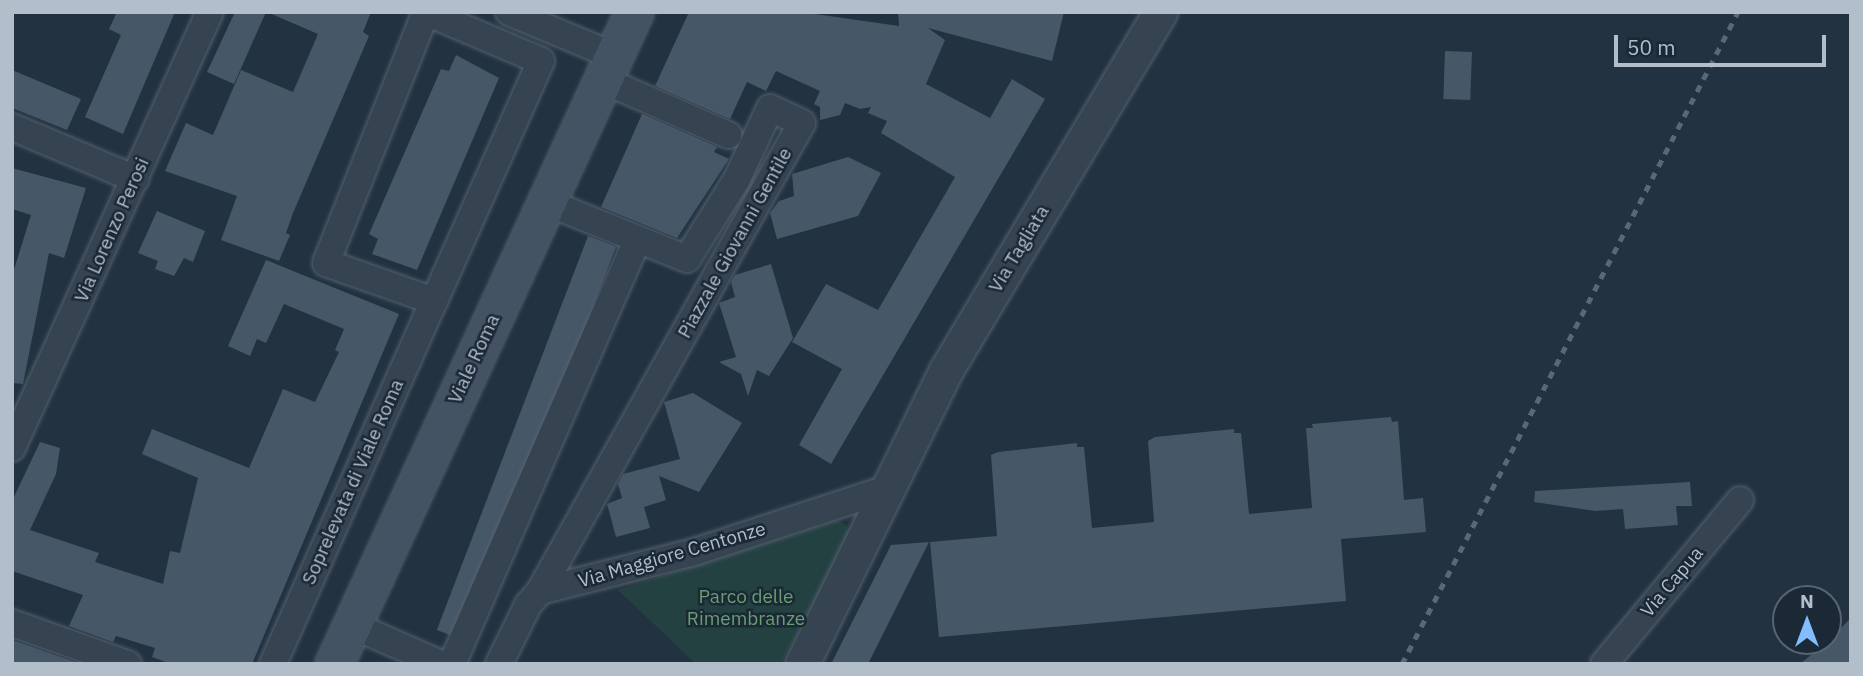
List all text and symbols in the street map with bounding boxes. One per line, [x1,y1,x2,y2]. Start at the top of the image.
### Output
scale bar [1618,21,1830,65]
text: 50 m [1627,33,1676,61]
street label: Piazzale Giovanni Gentile [673,144,797,342]
street label: Via Lorenzo Perosi [70,154,154,306]
street label: Via Tagliata [984,201,1054,297]
street label: Viale Roma [443,311,505,407]
street label: Soprelevata di Viale Roma [297,376,409,588]
street label: Via Maggiore Centonze [576,517,768,593]
street label: Via Capua [1636,542,1708,622]
north arrow [1772,585,1842,655]
park label: Parco delle Rimembranze [687,586,805,630]
text: N [1800,589,1814,613]

